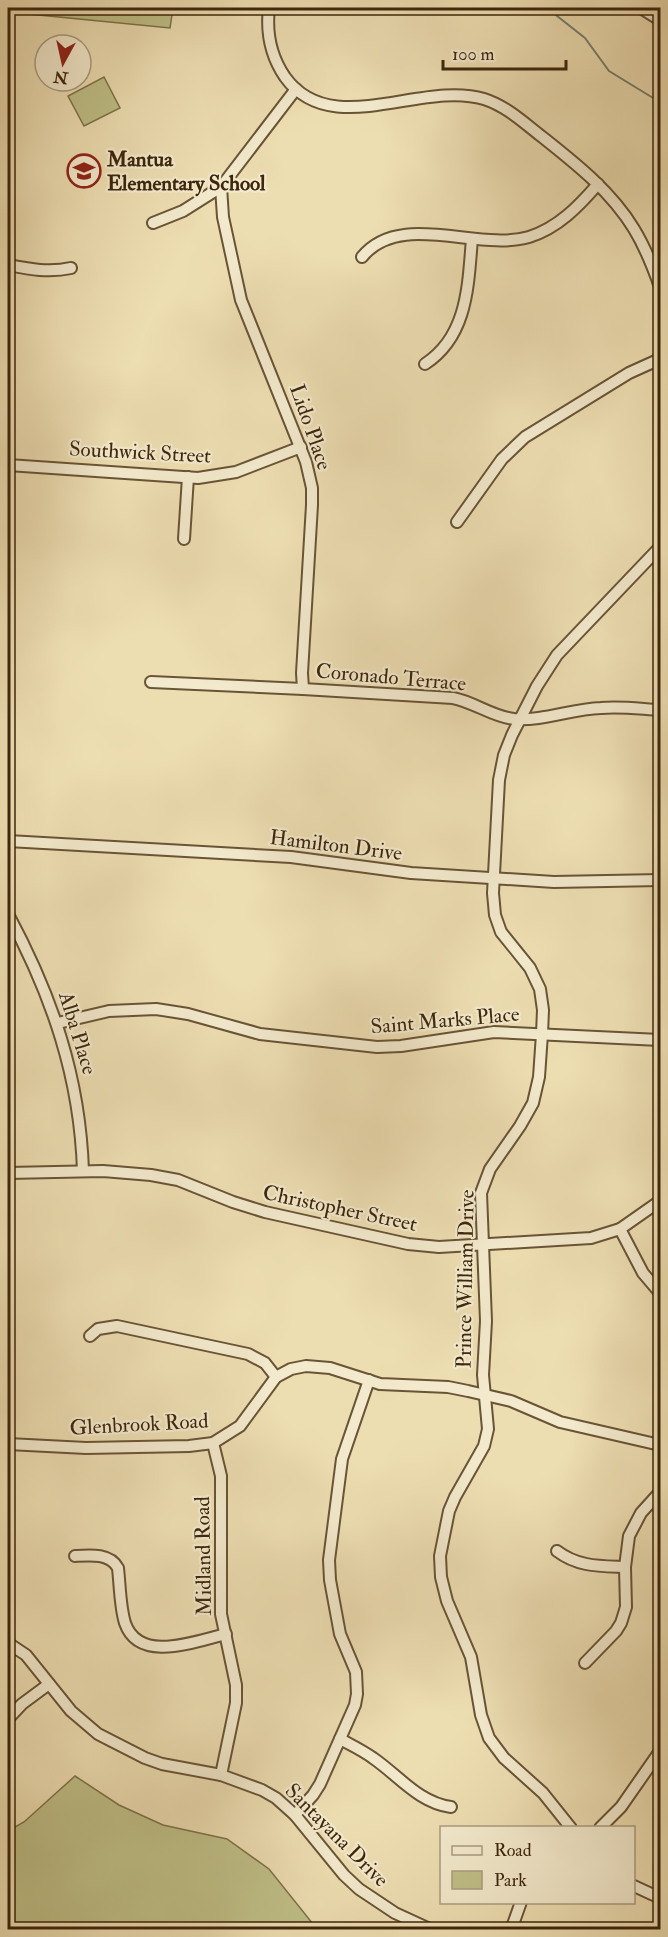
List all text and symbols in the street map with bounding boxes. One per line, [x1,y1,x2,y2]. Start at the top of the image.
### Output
north arrow [33,33,93,93]
scale bar [443,33,566,71]
text: 100 m [452,43,495,66]
text: N [52,66,71,88]
place label: Mantua Elementary School [106,146,266,197]
school or university icon: Mantua Elementary School [66,153,102,189]
street label: Lido Place [283,381,338,474]
street label: Southwick Street [68,435,212,470]
street label: Coronado Terrace [315,657,468,698]
street label: Hamilton Drive [268,824,404,867]
street label: Alba Place [52,987,103,1078]
street label: Saint Marks Place [369,1001,521,1040]
street label: Christopher Street [260,1179,420,1238]
street label: Prince William Drive [450,1189,481,1369]
street label: Glenbrook Road [69,1407,210,1442]
street label: Midland Road [189,1495,218,1616]
street label: Santayana Drive [279,1778,394,1893]
legend [440,1826,635,1904]
text: Road [494,1839,532,1862]
text: Park [494,1869,527,1892]

